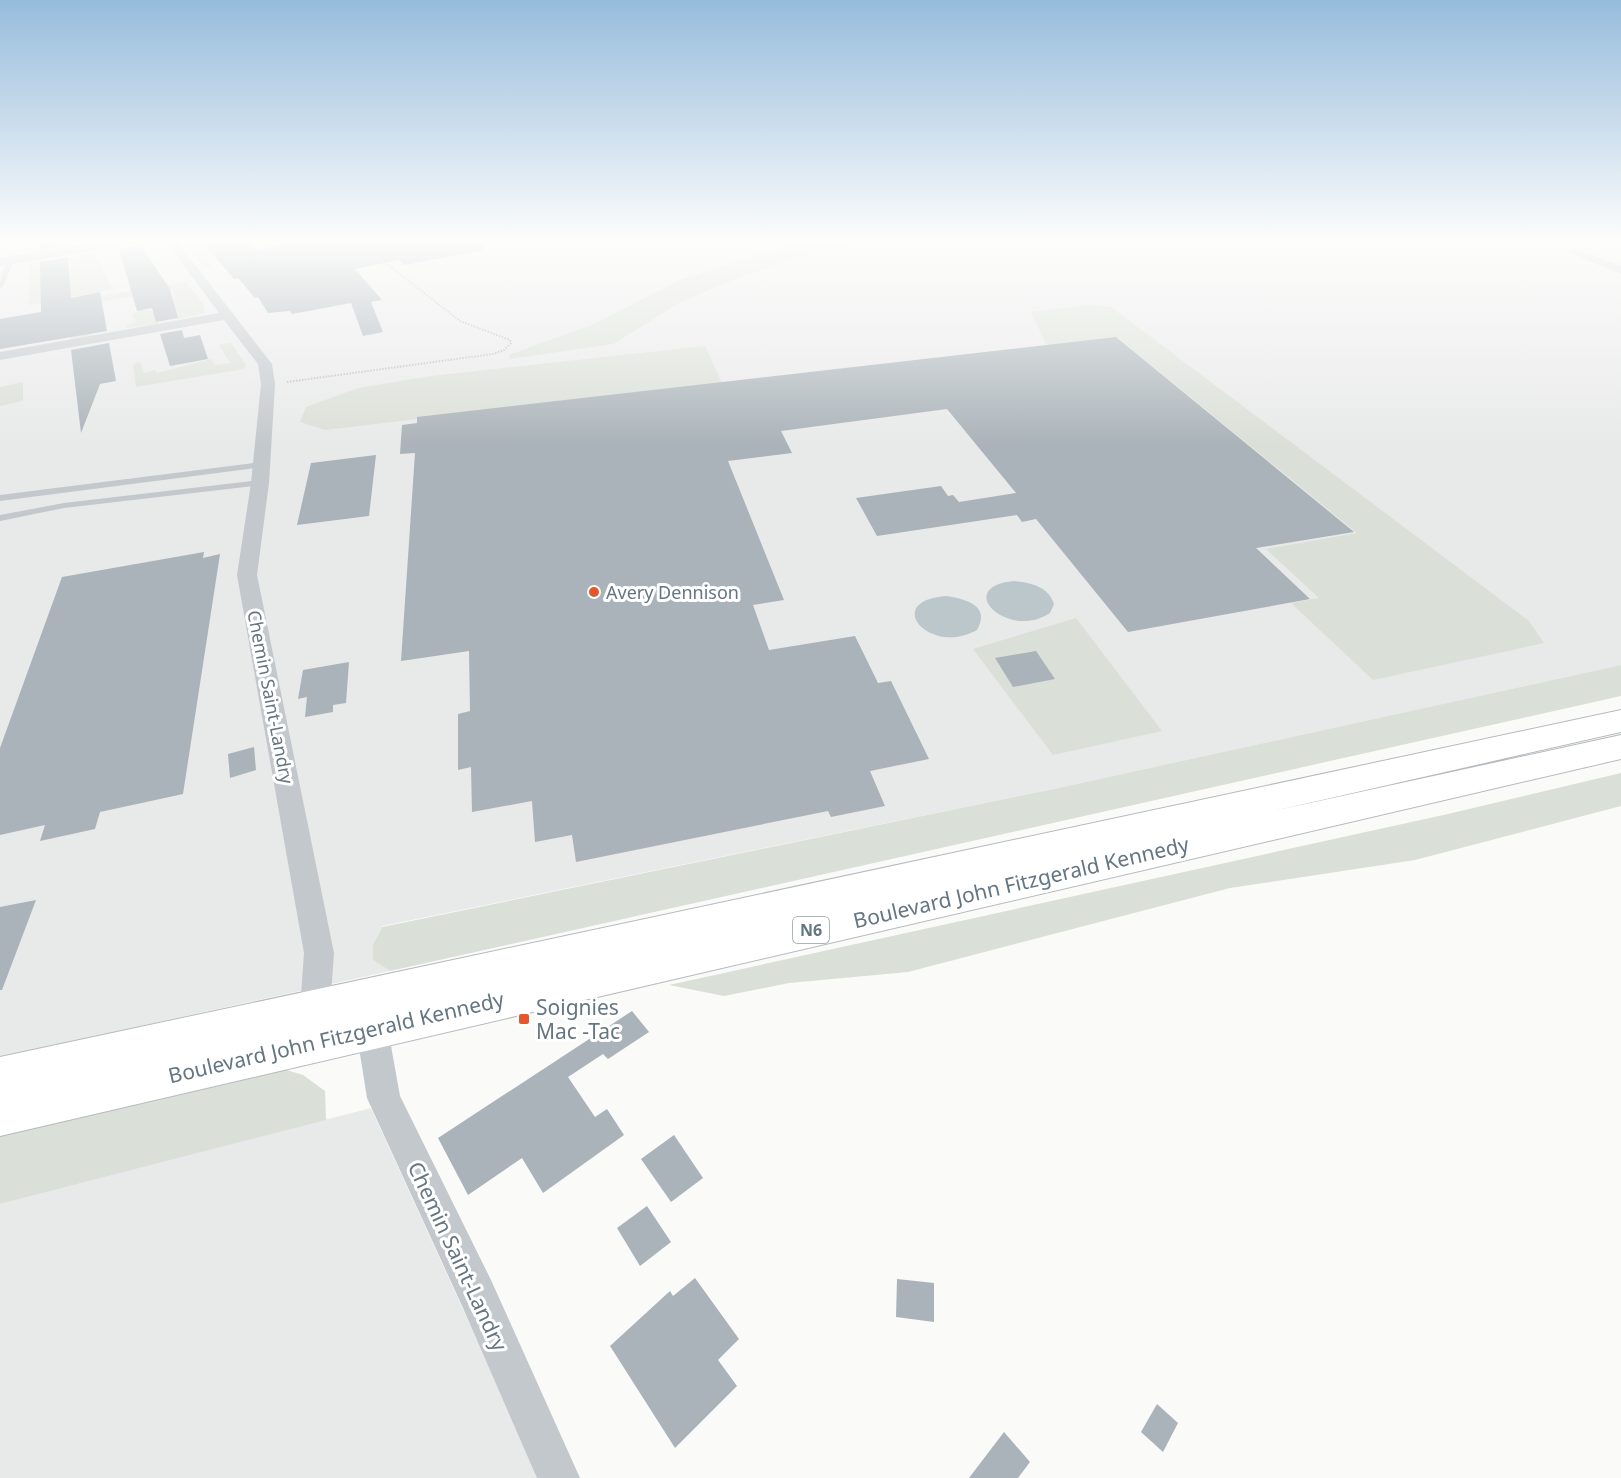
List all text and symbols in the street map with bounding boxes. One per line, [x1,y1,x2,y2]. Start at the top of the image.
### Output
place label: Avery Dennison [606,580,739,604]
marker: Avery Dennison [587,585,601,599]
street label: Chemin Saint-Landry [242,608,300,787]
street label: Boulevard John Fitzgerald Kennedy [850,830,1192,934]
road number: N6 [793,917,829,943]
street label: Boulevard John Fitzgerald Kennedy [165,985,507,1089]
place label: Soignies Mac -Tac [536,993,620,1045]
marker: Soignies Mac -Tac [517,1012,531,1026]
street label: Chemin Saint-Landry [402,1157,514,1355]

